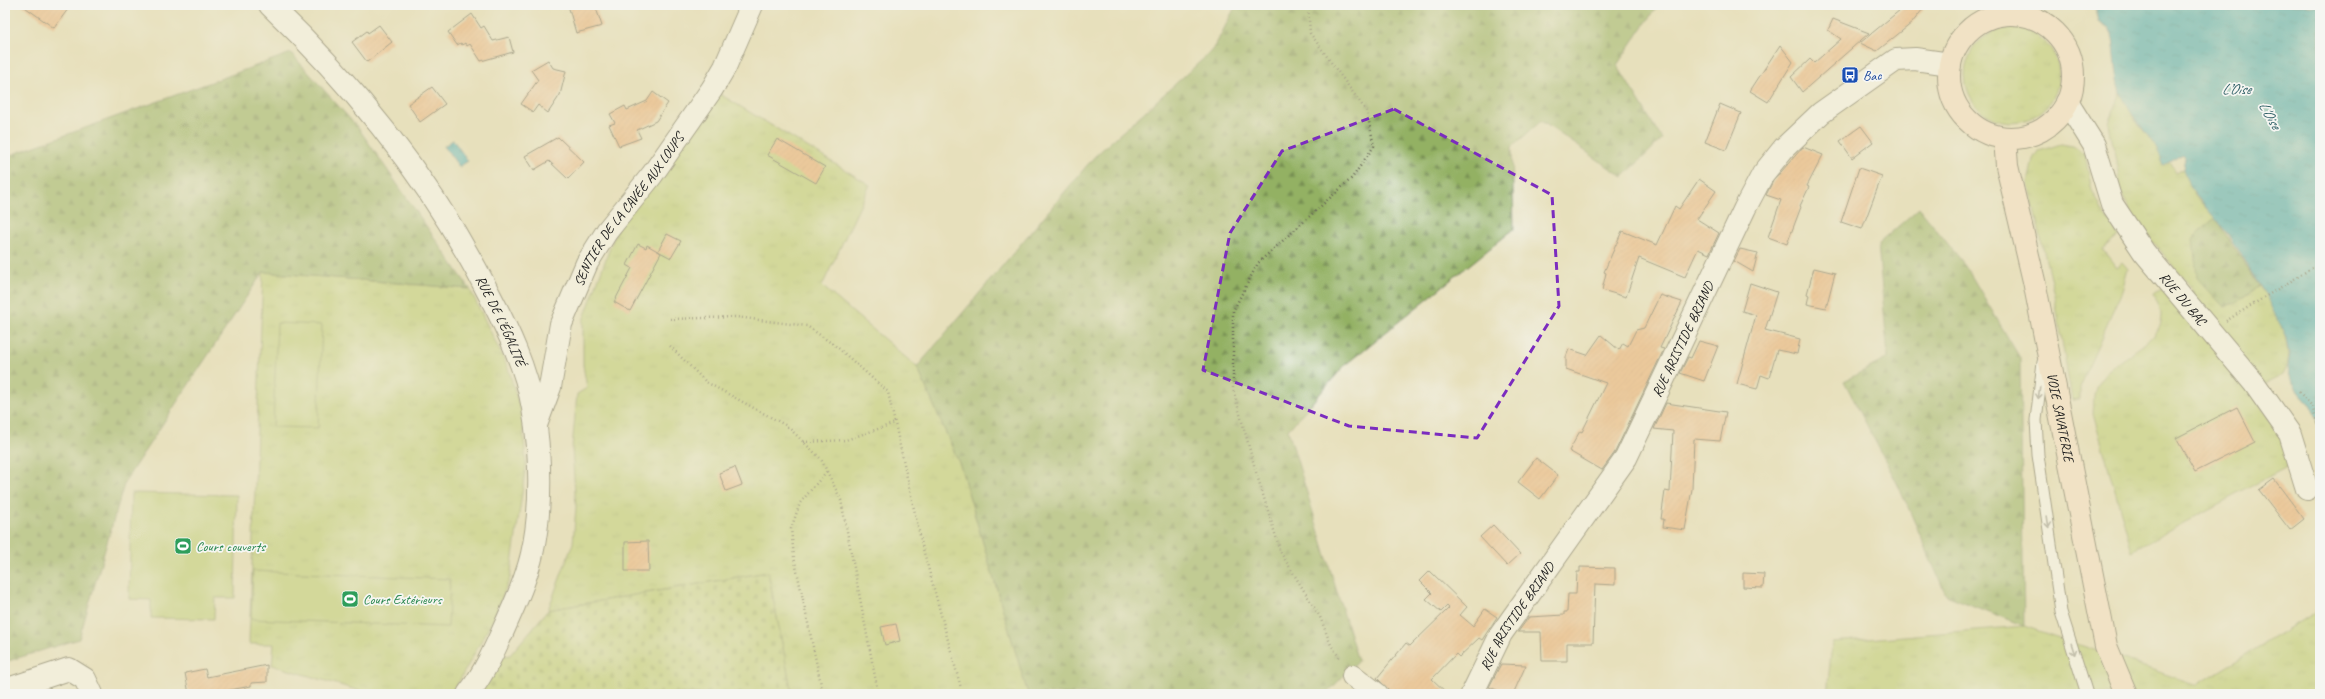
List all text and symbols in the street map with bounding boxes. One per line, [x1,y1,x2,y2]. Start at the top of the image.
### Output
bus stop icon: Bac [1840,65,1860,85]
place label: Bac [1863,67,1882,84]
water label: L’Oise [2222,80,2252,99]
water label: L'Oise [2254,98,2286,134]
street label: SENTIER DE LA CAVÉE AUX LOUPS [570,128,689,289]
street label: RUE DU BAC [2156,269,2211,330]
street label: RUE DE L'ÉGALITÉ [472,273,530,370]
street label: RUE ARISTIDE BRIAND [1648,278,1718,400]
street label: VOIE SAVATERIE [2043,371,2078,466]
one-way arrow [2036,386,2043,399]
one-way arrow [2044,515,2052,528]
sports icon: Cours couverts [173,536,193,556]
place label: Cours couverts [196,538,266,555]
street label: RUE ARISTIDE BRIAND [1477,558,1559,673]
sports icon: Cours Extérieurs [340,589,360,609]
place label: Cours Extérieurs [363,591,443,608]
one-way arrow [2070,642,2077,655]

